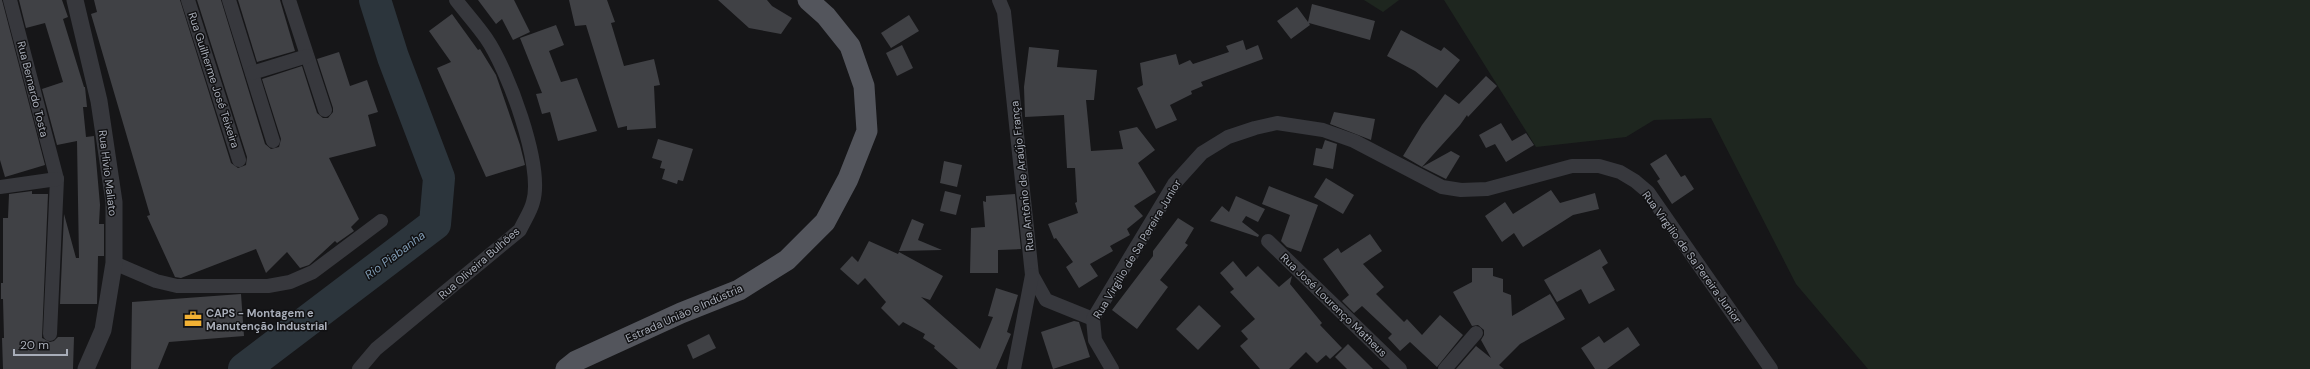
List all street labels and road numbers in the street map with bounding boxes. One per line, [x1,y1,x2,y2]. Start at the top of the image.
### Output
street label: Rua Guilherme José Teixeira [185,10,243,150]
street label: Rua Bernardo Tosta [14,40,52,138]
street label: Rua Antônio de Araújo França [1007,100,1037,252]
street label: Rua Hivio Maliato [96,129,120,217]
street label: Rua Virgilio de Sa Pereira Junior [1090,177,1184,321]
street label: Rua Virgilio de Sa Pereira Junior [1639,188,1745,326]
street label: Rua Oliveira Bulhões [436,224,522,302]
street label: Rua José Lourenço Matheus [1278,250,1390,360]
street label: Estrada União e Indústria [623,281,745,345]

